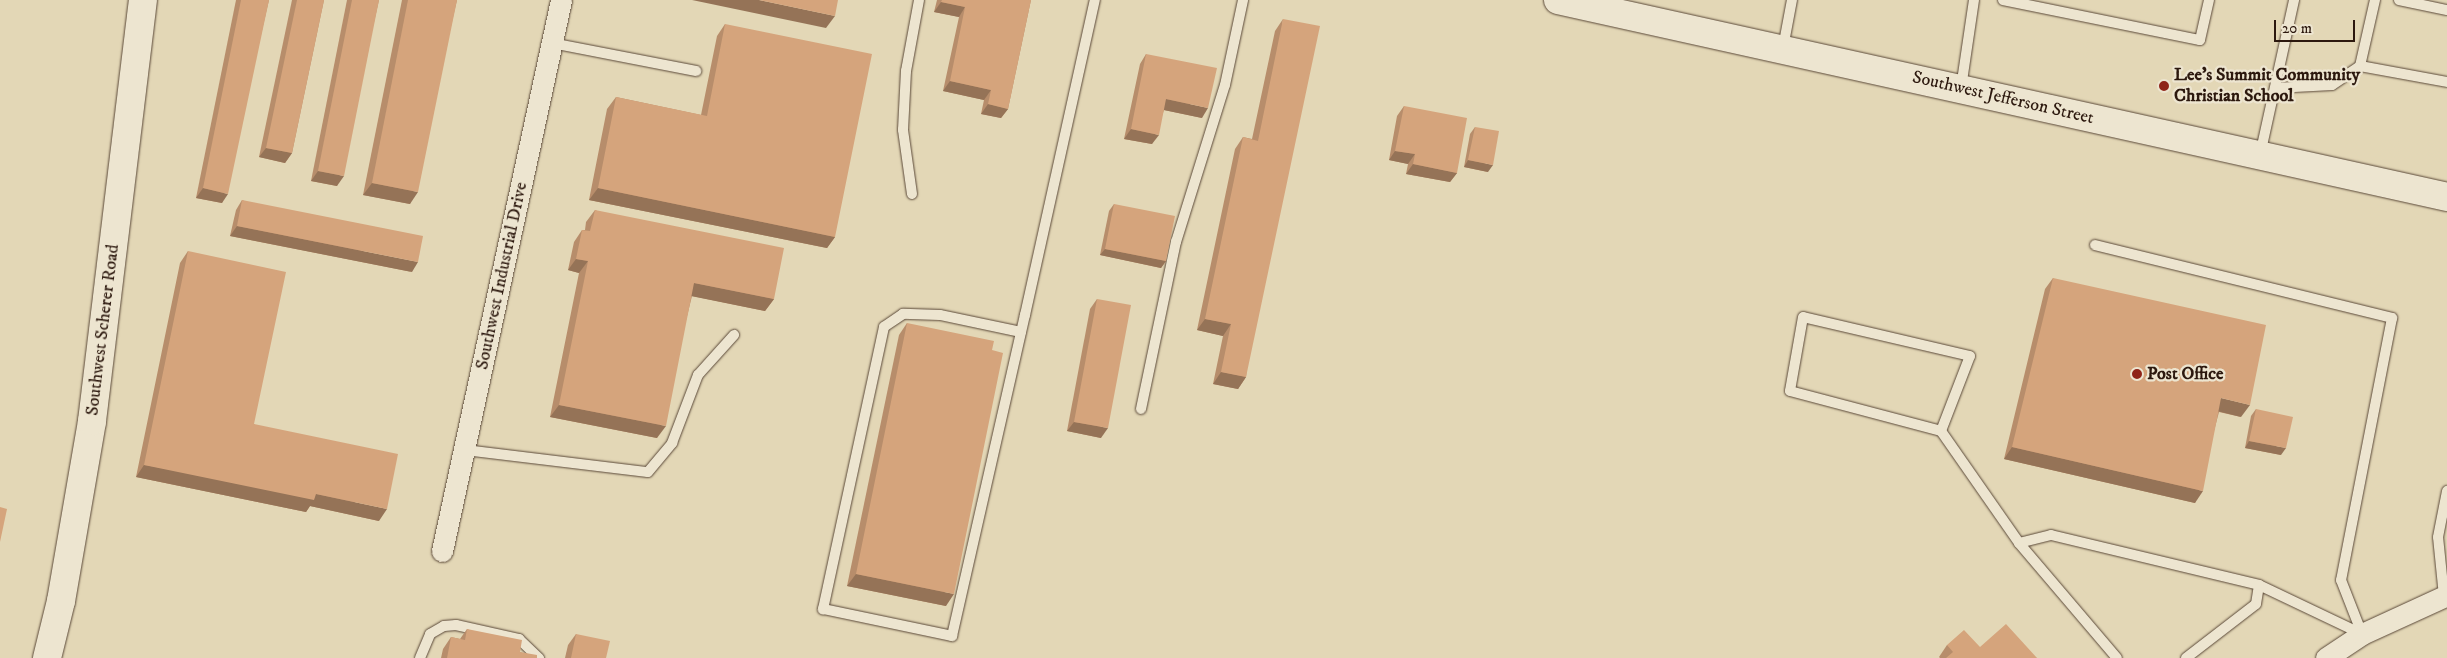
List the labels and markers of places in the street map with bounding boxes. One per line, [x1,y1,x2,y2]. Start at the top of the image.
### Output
place label: Lee's Summit Community Christian School [2174,65,2360,108]
marker: Lee's Summit Community Christian School [2158,80,2170,92]
place label: Post Office [2147,363,2223,385]
marker: Post Office [2131,368,2143,380]

